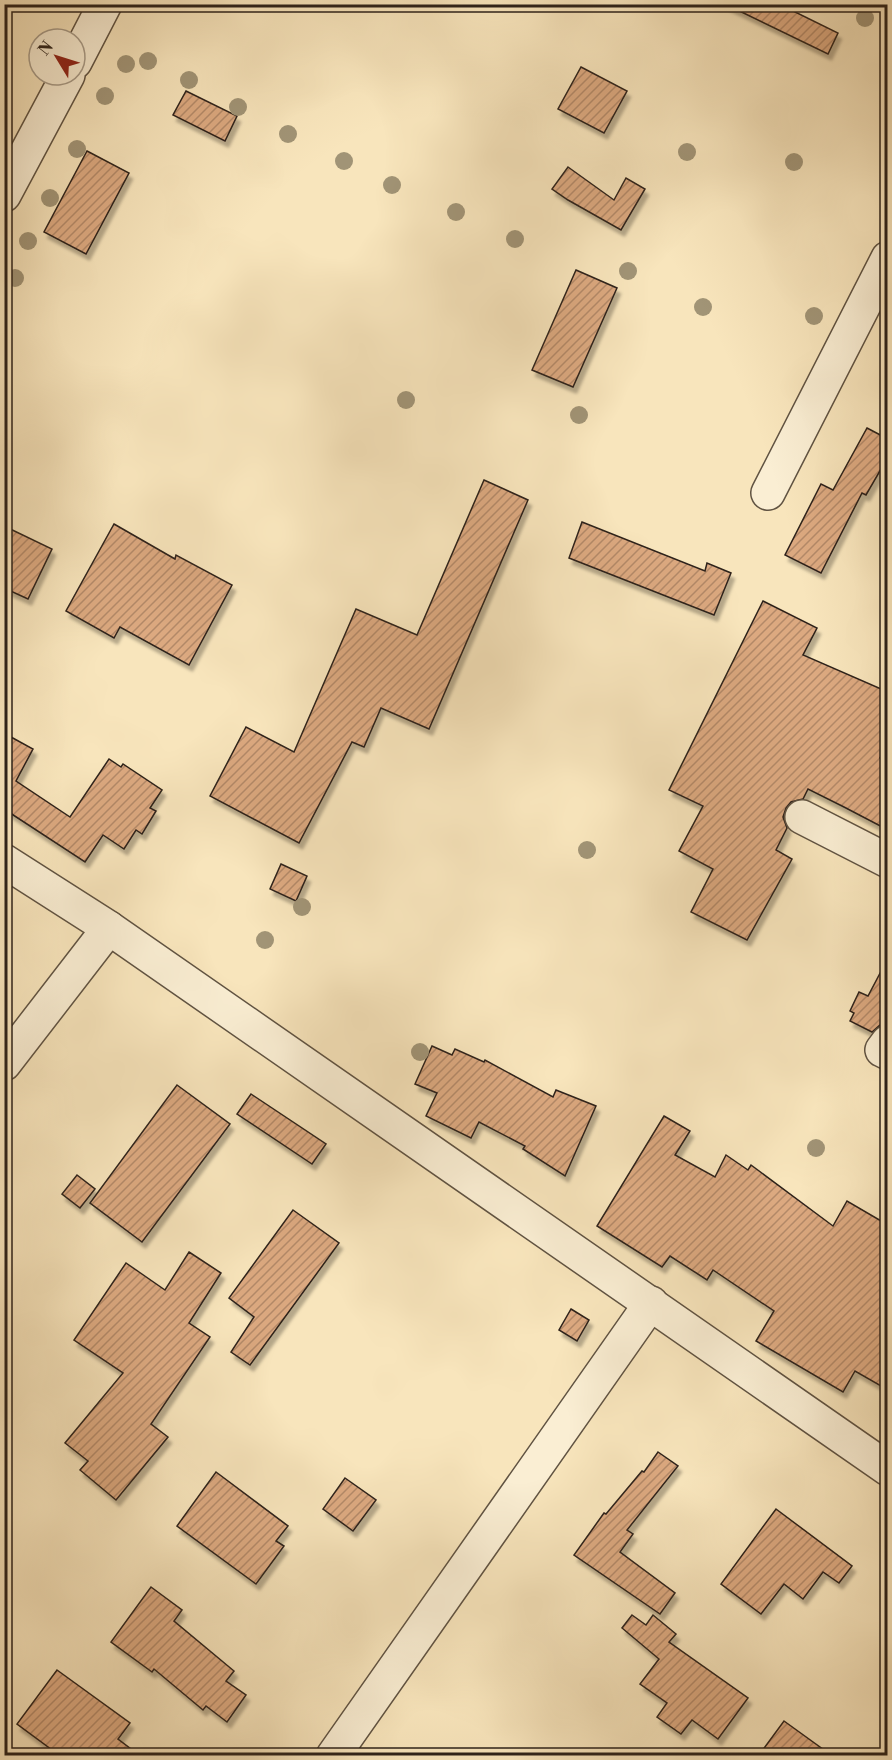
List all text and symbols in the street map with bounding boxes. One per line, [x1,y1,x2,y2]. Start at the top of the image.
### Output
north arrow [27,27,87,87]
text: N [34,37,58,60]

